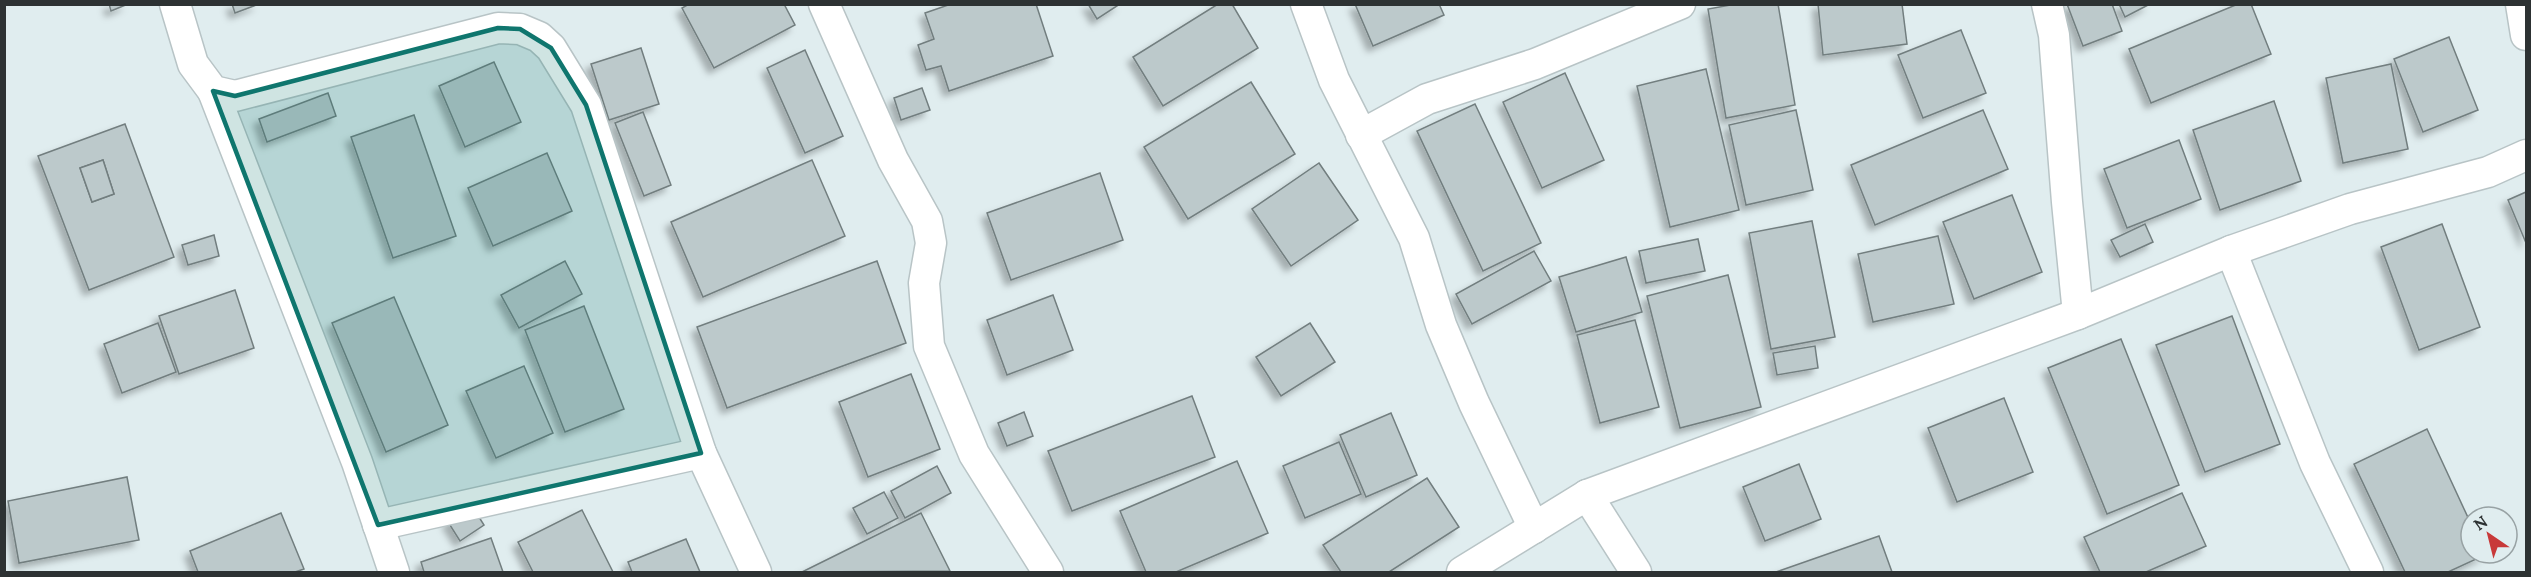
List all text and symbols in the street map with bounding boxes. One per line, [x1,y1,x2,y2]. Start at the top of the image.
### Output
north arrow [2459,505,2519,565]
text: N [2470,511,2491,534]

